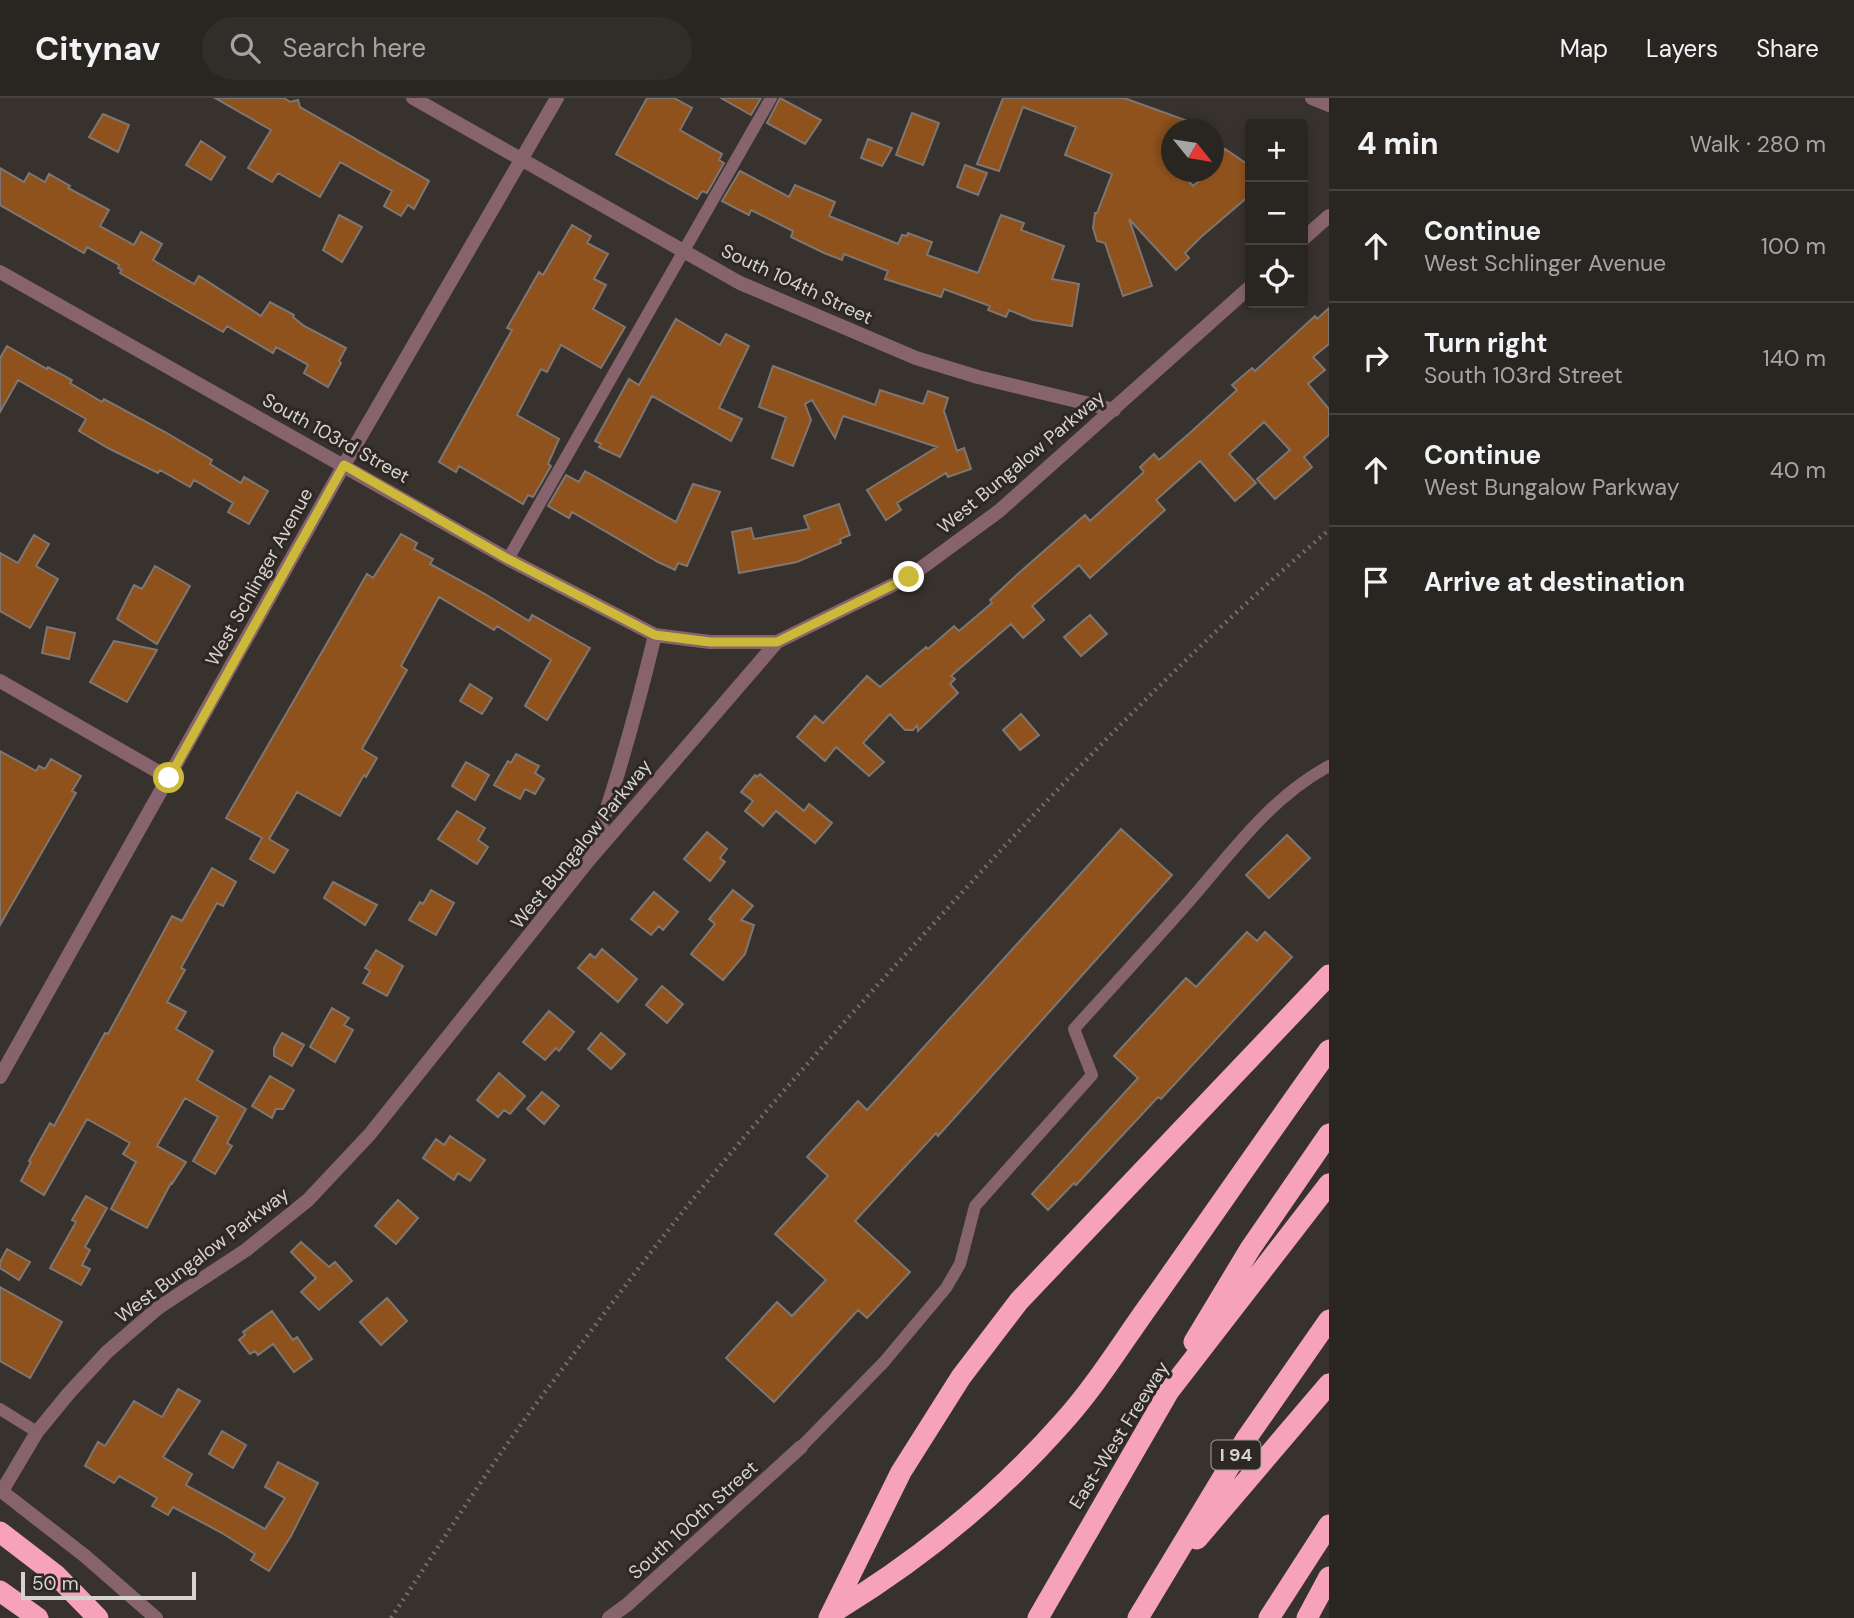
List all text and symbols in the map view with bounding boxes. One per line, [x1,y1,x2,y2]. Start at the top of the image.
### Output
search box [202,17,692,80]
text: Citynav [35,27,160,70]
icon: search [226,29,264,67]
text: Search here [282,31,426,65]
text: Map [1560,33,1608,64]
text: Layers [1646,33,1718,64]
text: Share [1756,33,1819,64]
north arrow [1161,119,1224,182]
map controls [1245,119,1308,308]
button: + [1245,119,1308,182]
text: 4 min [1357,124,1439,163]
text: Walk · 280 m [1690,129,1826,159]
button: − [1245,182,1308,245]
text: Continue [1424,214,1541,248]
icon: ahead [1357,227,1395,265]
text: 100 m [1761,231,1826,261]
street label: South 104th Street [717,238,877,330]
button: locate [1245,245,1308,308]
text: West Schlinger Avenue [1424,248,1666,278]
text: Turn right [1424,326,1548,360]
icon: right [1357,339,1395,377]
text: 140 m [1763,343,1826,373]
text: South 103rd Street [1424,360,1623,390]
street label: West Bungalow Parkway [932,384,1110,539]
street label: South 103rd Street [258,387,414,489]
text: Continue [1424,438,1541,472]
icon: ahead [1357,451,1395,489]
text: 40 m [1770,455,1826,485]
text: West Bungalow Parkway [1424,472,1679,502]
street label: West Schlinger Avenue [200,483,318,671]
route end [893,561,924,592]
icon: arrive [1357,563,1395,601]
text: Arrive at destination [1424,565,1685,599]
street label: West Bungalow Parkway [505,754,657,934]
route start [153,762,184,793]
street label: West Bungalow Parkway [110,1181,294,1328]
street label: East-West Freeway [1063,1356,1175,1514]
road number: I 94 [1212,1440,1260,1470]
street label: South 100th Street [623,1455,763,1585]
scale bar [21,1569,196,1601]
text: 50 m [32,1571,79,1596]

